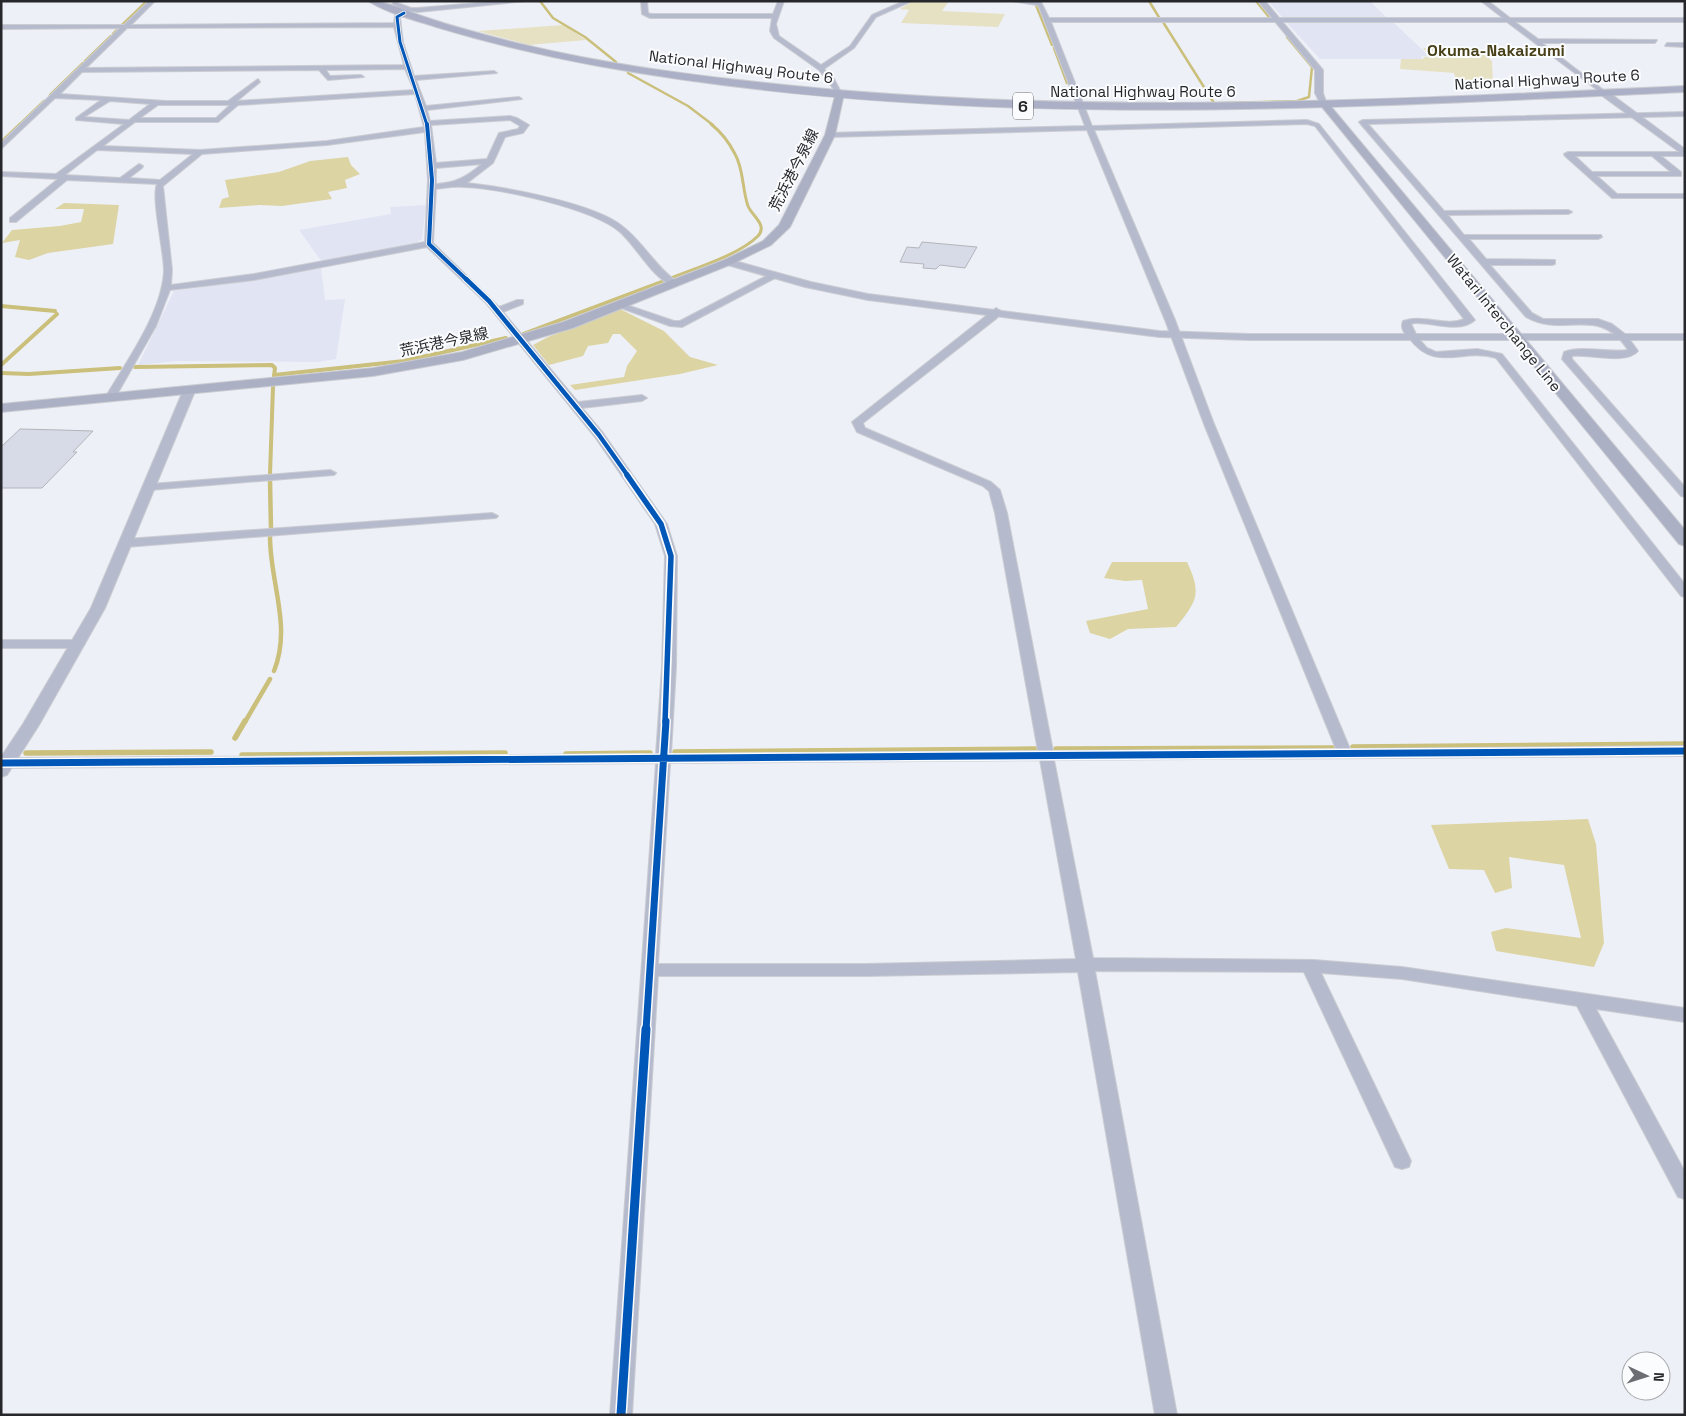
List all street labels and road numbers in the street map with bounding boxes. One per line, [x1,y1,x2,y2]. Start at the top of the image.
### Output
street label: National Highway Route 6 [648,46,834,87]
street label: National Highway Route 6 [1454,65,1640,94]
street label: National Highway Route 6 [1050,82,1236,101]
road number: 6 [1013,92,1033,120]
street label: 荒浜港今泉線 [765,125,822,214]
street label: Watari Interchange Line [1443,250,1566,395]
street label: 荒浜港今泉線 [398,323,490,360]

